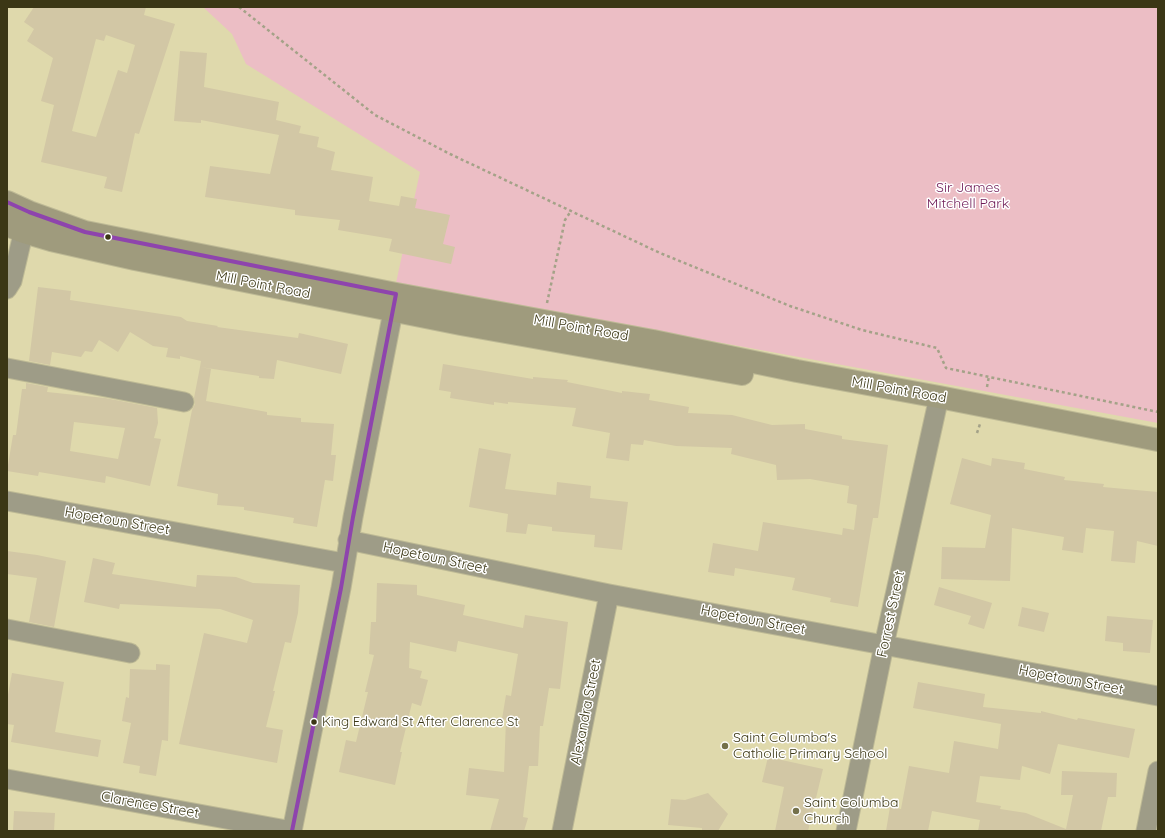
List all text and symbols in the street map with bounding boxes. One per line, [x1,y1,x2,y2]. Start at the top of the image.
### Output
park label: Sir James Mitchell Park [927,180,1009,212]
unlabelled marker [103,232,113,242]
street label: Mill Point Road [214,268,312,302]
street label: Mill Point Road [532,311,630,345]
street label: Mill Point Road [850,373,948,407]
street label: Hopetoun Street [63,504,171,538]
street label: Hopetoun Street [381,539,489,577]
street label: Forrest Street [874,569,908,659]
street label: Hopetoun Street [699,602,807,638]
street label: Alexandra Street [567,658,605,766]
street label: Hopetoun Street [1017,662,1125,698]
place label: King Edward St After Clarence St [322,714,519,730]
marker: King Edward St After Clarence St [309,717,319,727]
place label: Saint Columba's Catholic Primary School [733,730,887,762]
marker: Saint Columba's Catholic Primary School [720,741,730,751]
street label: Clarence Street [100,788,200,822]
place label: Saint Columba Church [804,795,898,828]
marker: Saint Columba Church [791,806,801,816]

